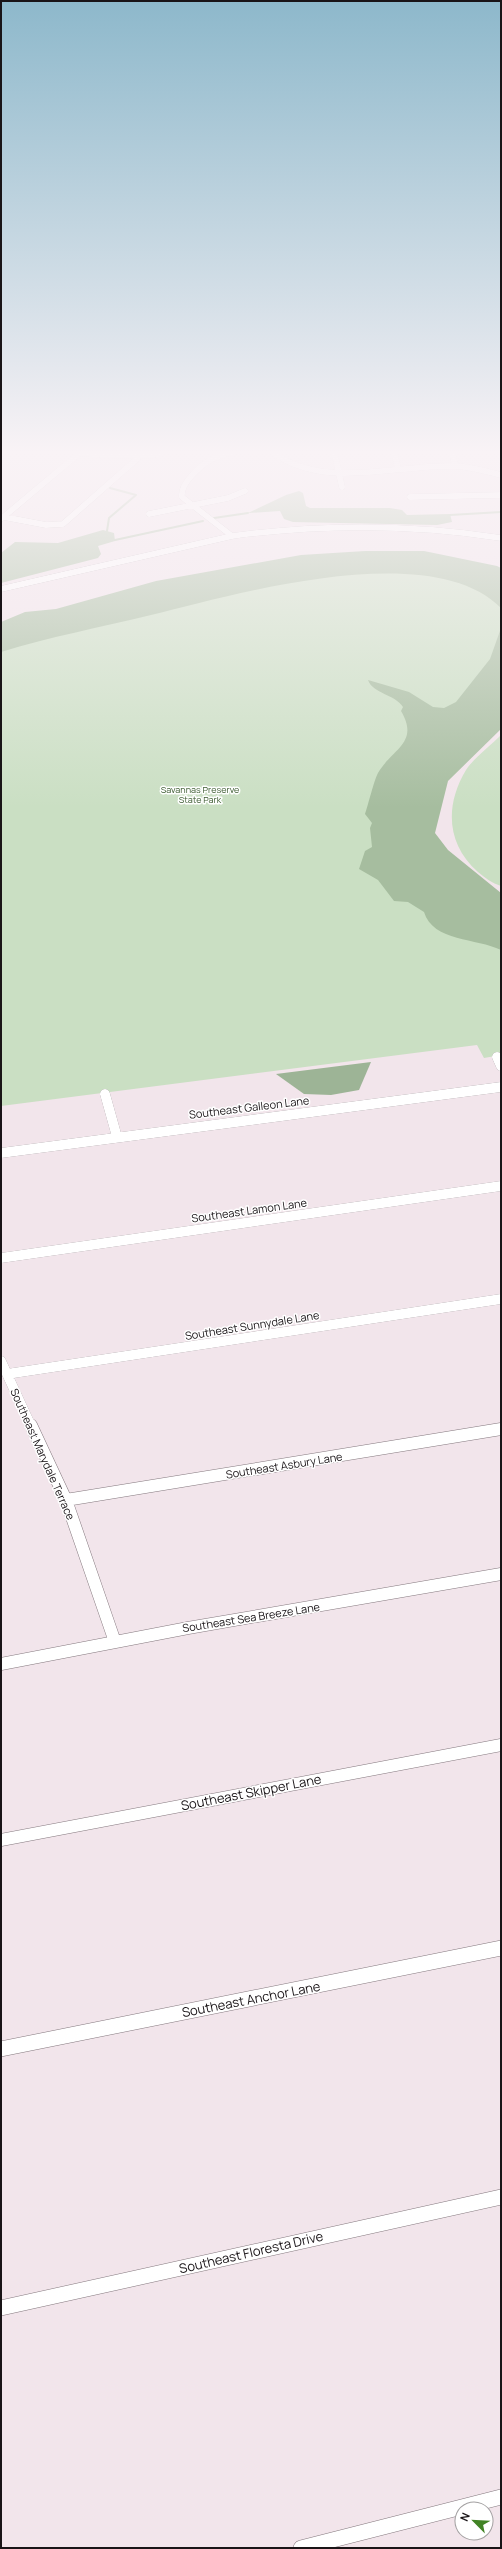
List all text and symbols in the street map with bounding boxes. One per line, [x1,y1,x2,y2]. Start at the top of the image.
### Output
park label: Savannas Preserve State Park [161,783,239,806]
street label: Southeast Galleon Lane [188,1092,310,1122]
street label: Southeast Lamon Lane [190,1194,308,1226]
street label: Southeast Sunnydale Lane [184,1307,321,1343]
street label: Southeast Marydale Terrace [7,1386,79,1523]
street label: Southeast Asbury Lane [225,1448,344,1482]
street label: Southeast Sea Breeze Lane [181,1599,321,1635]
street label: Southeast Skipper Lane [179,1769,323,1814]
street label: Southeast Anchor Lane [180,1977,322,2021]
street label: Southeast Floresta Drive [177,2227,325,2277]
north arrow [454,2501,494,2541]
text: N [456,2510,473,2523]

